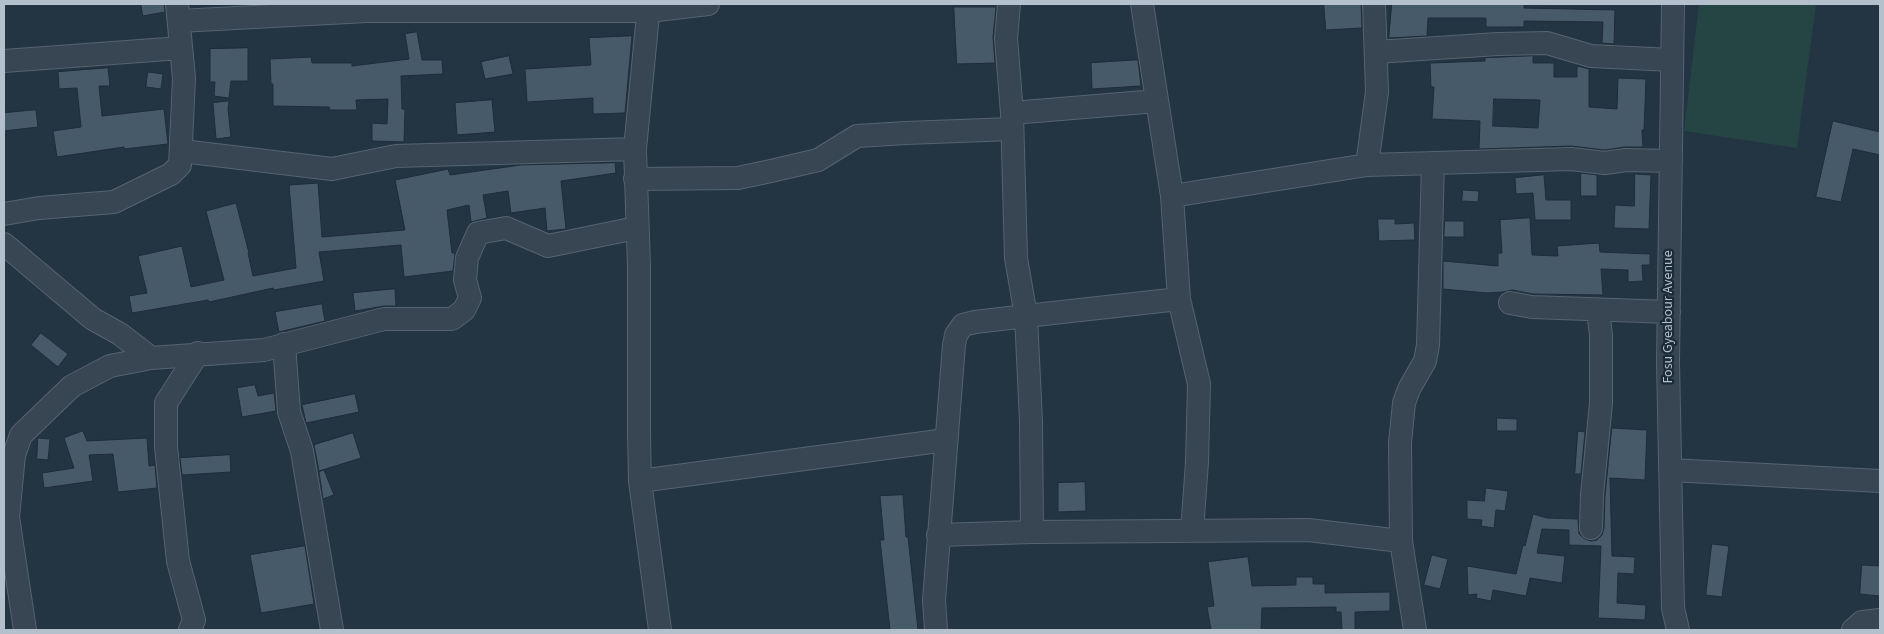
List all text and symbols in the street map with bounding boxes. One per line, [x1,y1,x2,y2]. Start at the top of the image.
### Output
street label: Fosu Gyeabour Avenue [1661,250,1677,384]

